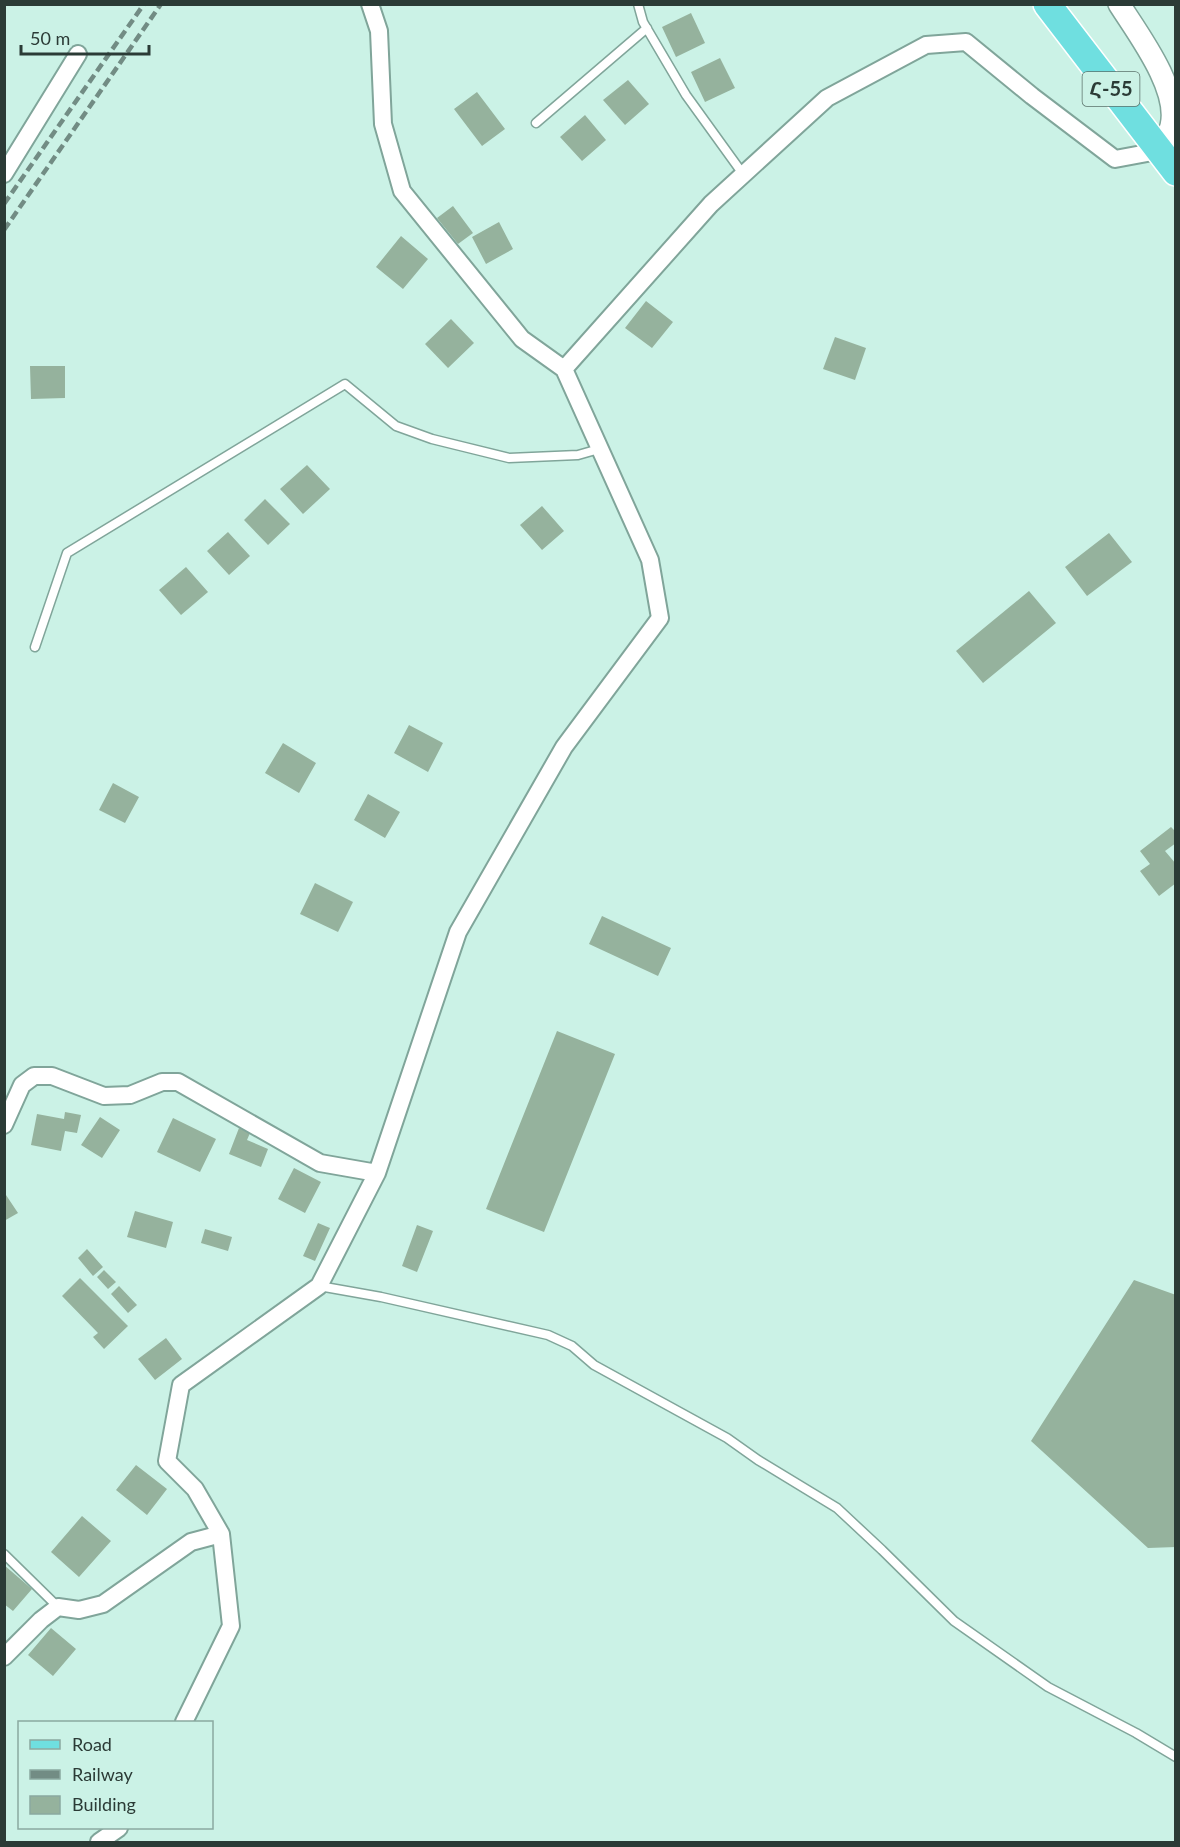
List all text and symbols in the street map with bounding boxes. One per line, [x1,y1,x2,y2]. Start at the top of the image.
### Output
scale bar [21,18,148,56]
text: 50 m [30,27,70,49]
road number: Հ-55 [1082,72,1140,106]
legend [18,1721,213,1829]
text: Road [72,1733,112,1755]
text: Railway [72,1763,133,1785]
text: Building [72,1793,136,1815]

